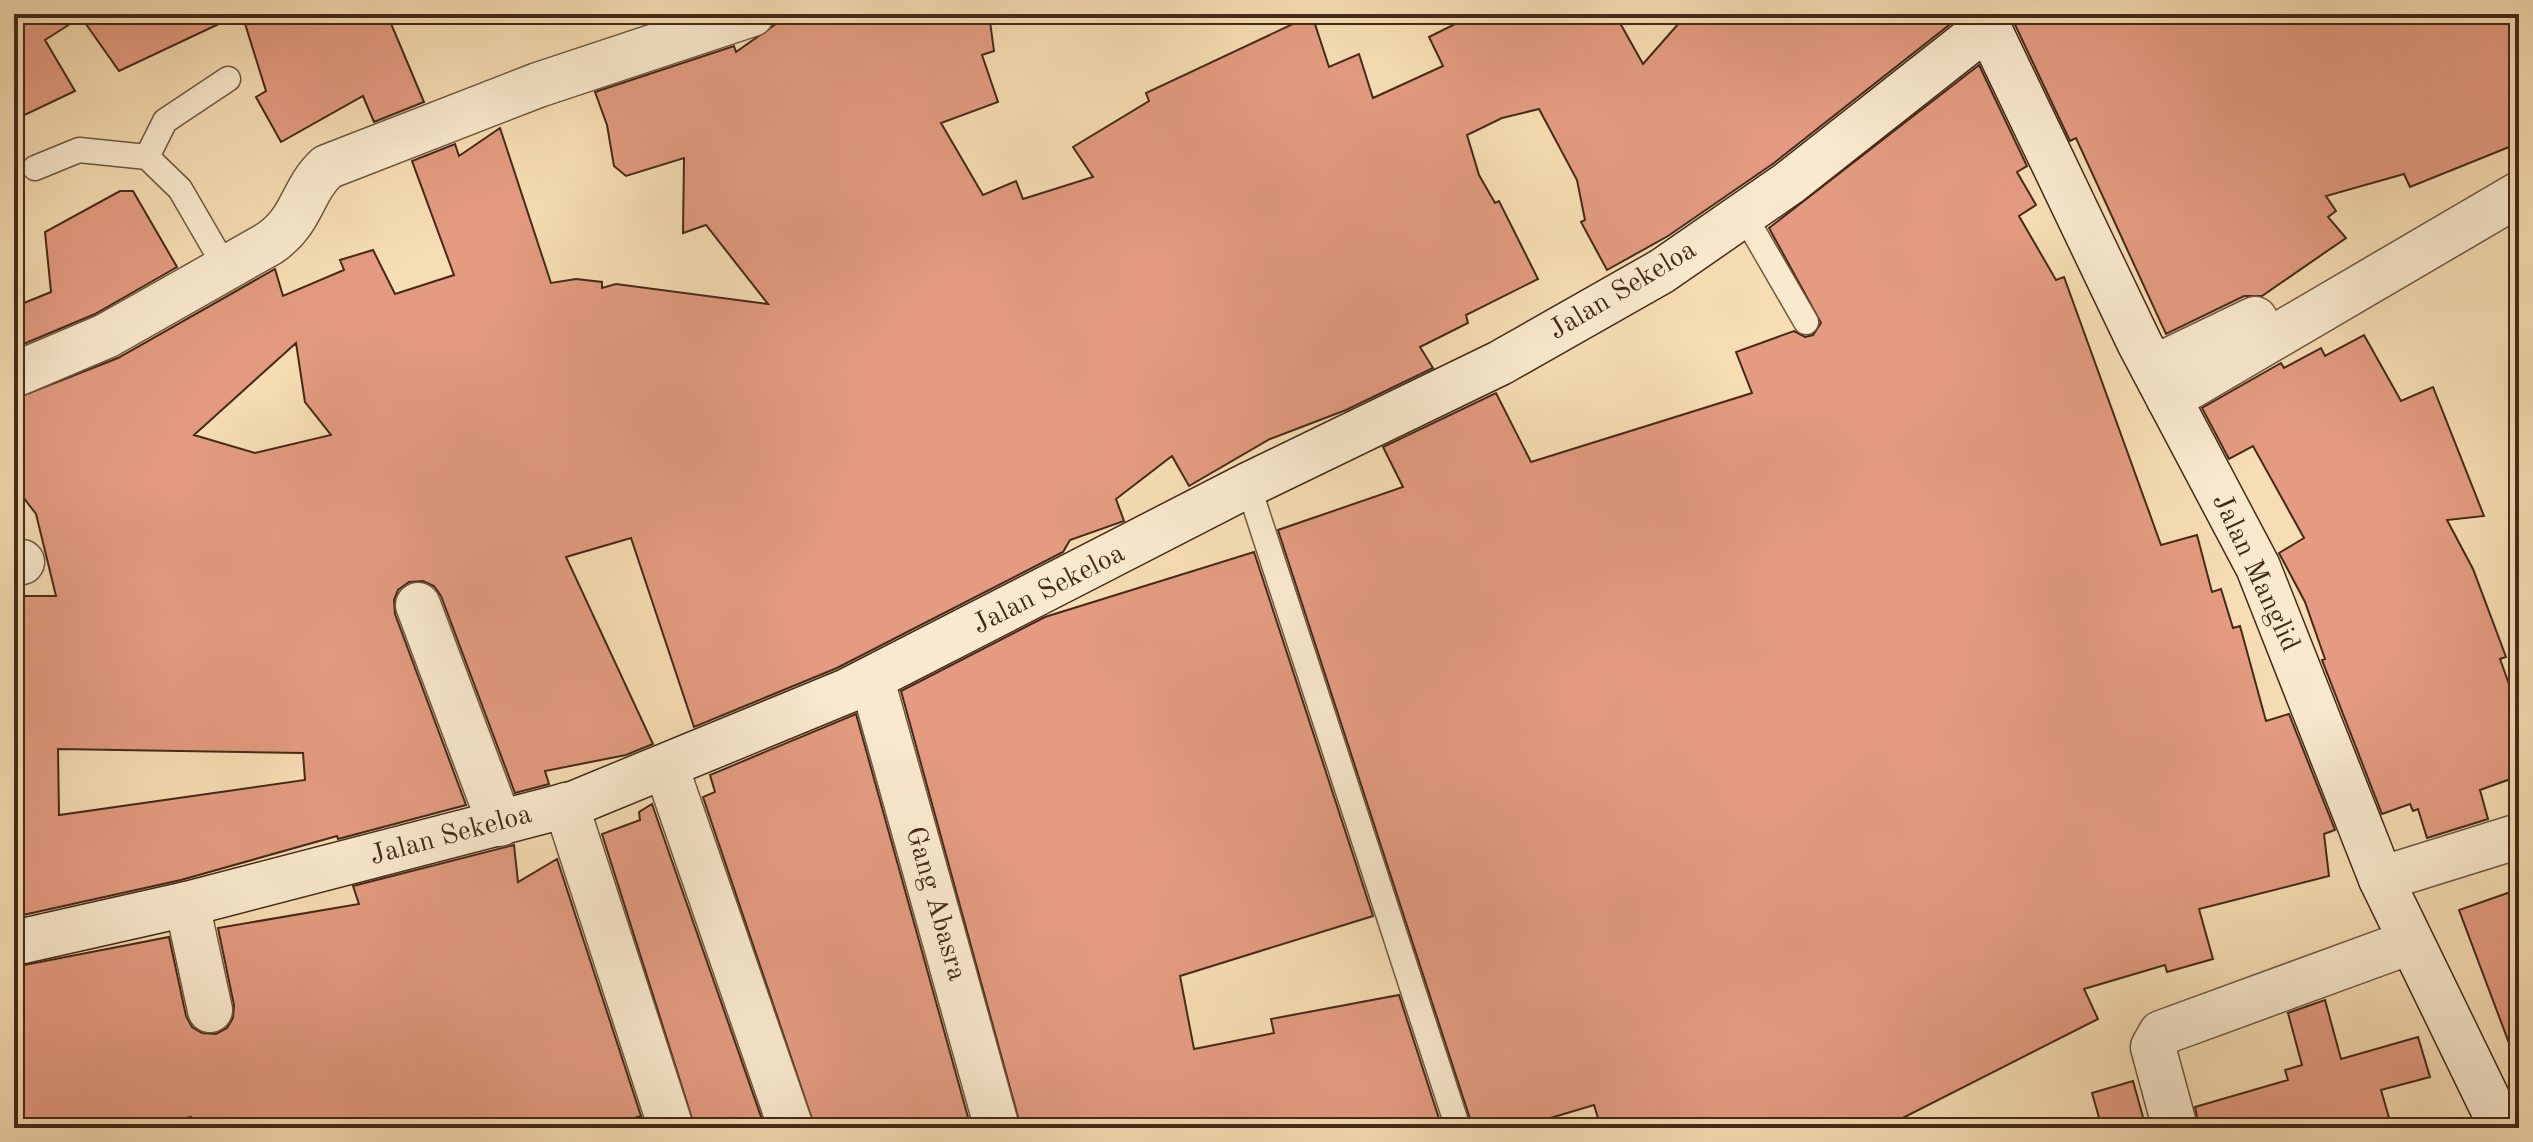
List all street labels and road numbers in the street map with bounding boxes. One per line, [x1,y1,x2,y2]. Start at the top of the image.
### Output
street label: Jalan Sekeloa [1545,236,1702,346]
street label: Jalan Manglid [2206,490,2304,656]
street label: Jalan Sekeloa [969,540,1130,640]
street label: Jalan Sekeloa [367,801,535,871]
street label: Gang Abasra [900,824,970,984]

